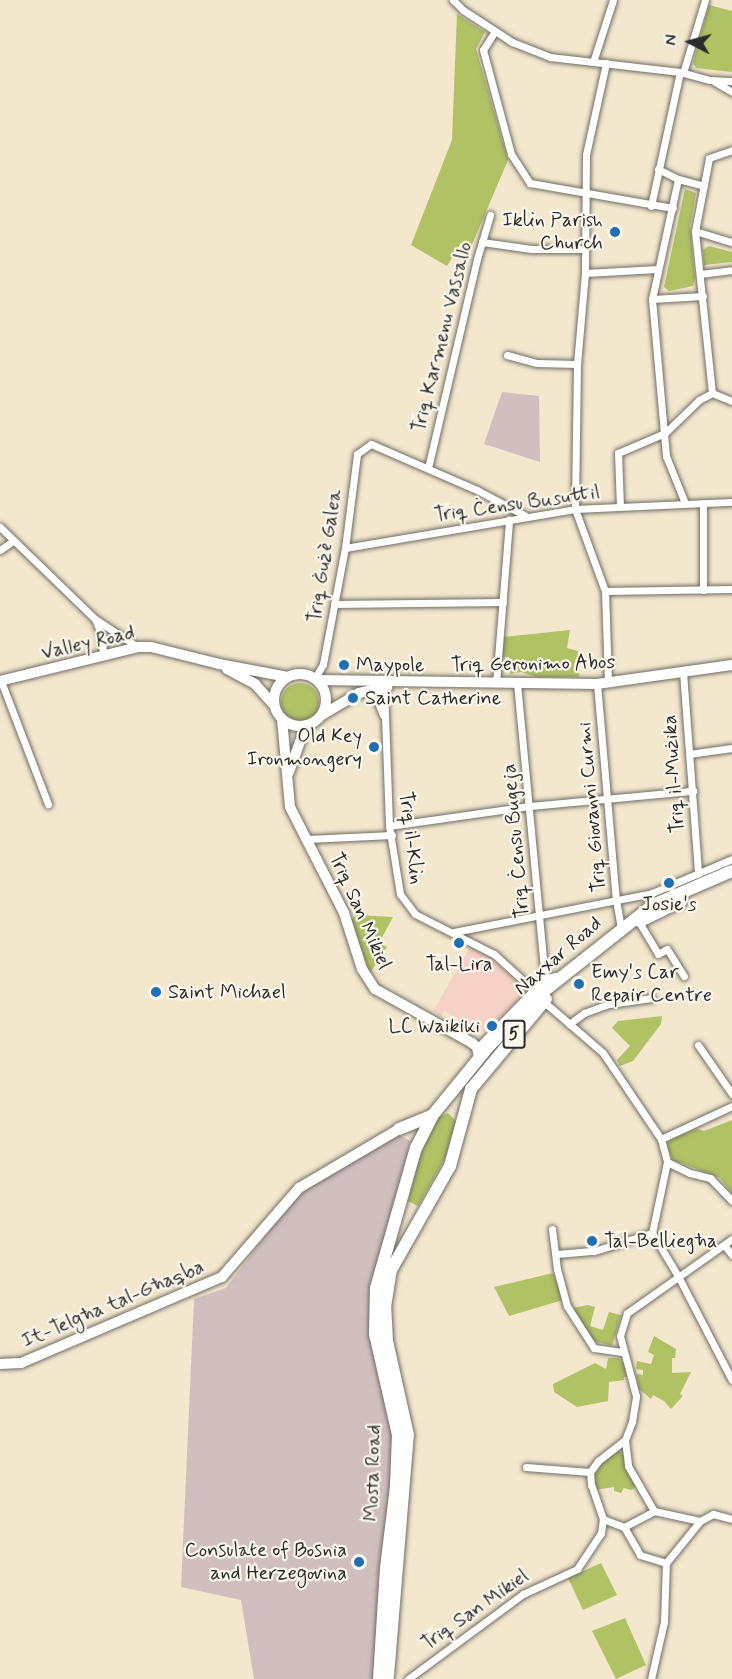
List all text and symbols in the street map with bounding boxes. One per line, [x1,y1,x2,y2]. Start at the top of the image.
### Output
north arrow [660,12,720,72]
text: N [661,34,683,46]
place label: Iklin Parish Church [504,208,603,255]
marker: Iklin Parish Church [608,225,622,239]
street label: Triq Karmenu Vassallo [407,239,477,435]
street label: Triq Ċensu Busuttil [435,481,599,527]
street label: Triq Ġużè Galea [303,488,347,624]
street label: Valley Road [39,621,137,665]
street label: Triq Geronimo Abos [450,651,616,677]
place label: Maypole [356,653,424,677]
marker: Maypole [337,658,351,672]
place label: Saint Catherine [365,686,501,710]
marker: Saint Catherine [346,691,360,705]
street label: Triq il-Mużika [658,714,690,834]
street label: Triq Giovanni Curmi [573,720,611,894]
place label: Old Key Ironmongery [247,724,362,771]
marker: Old Key Ironmongery [367,740,381,754]
street label: Triq Ċensu Bugeja [497,764,535,918]
street label: Triq il-Klin [393,790,429,886]
street label: Triq San Mikiel [323,847,397,975]
marker: Josie's [662,876,676,890]
place label: Josie's [641,892,697,916]
street label: Naxxar Road [509,911,607,1001]
marker: Tal-Lira [452,936,466,950]
place label: Tal-Lira [425,952,493,976]
place label: Emy's Car Repair Centre [591,960,712,1007]
marker: Emy's Car Repair Centre [572,977,586,991]
place label: Saint Michael [168,980,286,1004]
marker: Saint Michael [149,985,163,999]
place label: LC Waikiki [387,1014,480,1038]
marker: LC Waikiki [485,1019,499,1033]
road number: 5 [502,1019,526,1049]
place label: Tal-Belliegħa [604,1229,717,1253]
marker: Tal-Belliegħa [585,1234,599,1248]
street label: It-Telgħa tal-Għaqba [18,1255,208,1353]
street label: Mosta Road [359,1425,387,1521]
place label: Consulate of Bosnia and Herzegovina [174,1538,347,1585]
marker: Consulate of Bosnia and Herzegovina [352,1555,366,1569]
street label: Triq San Mikiel [415,1563,535,1657]

